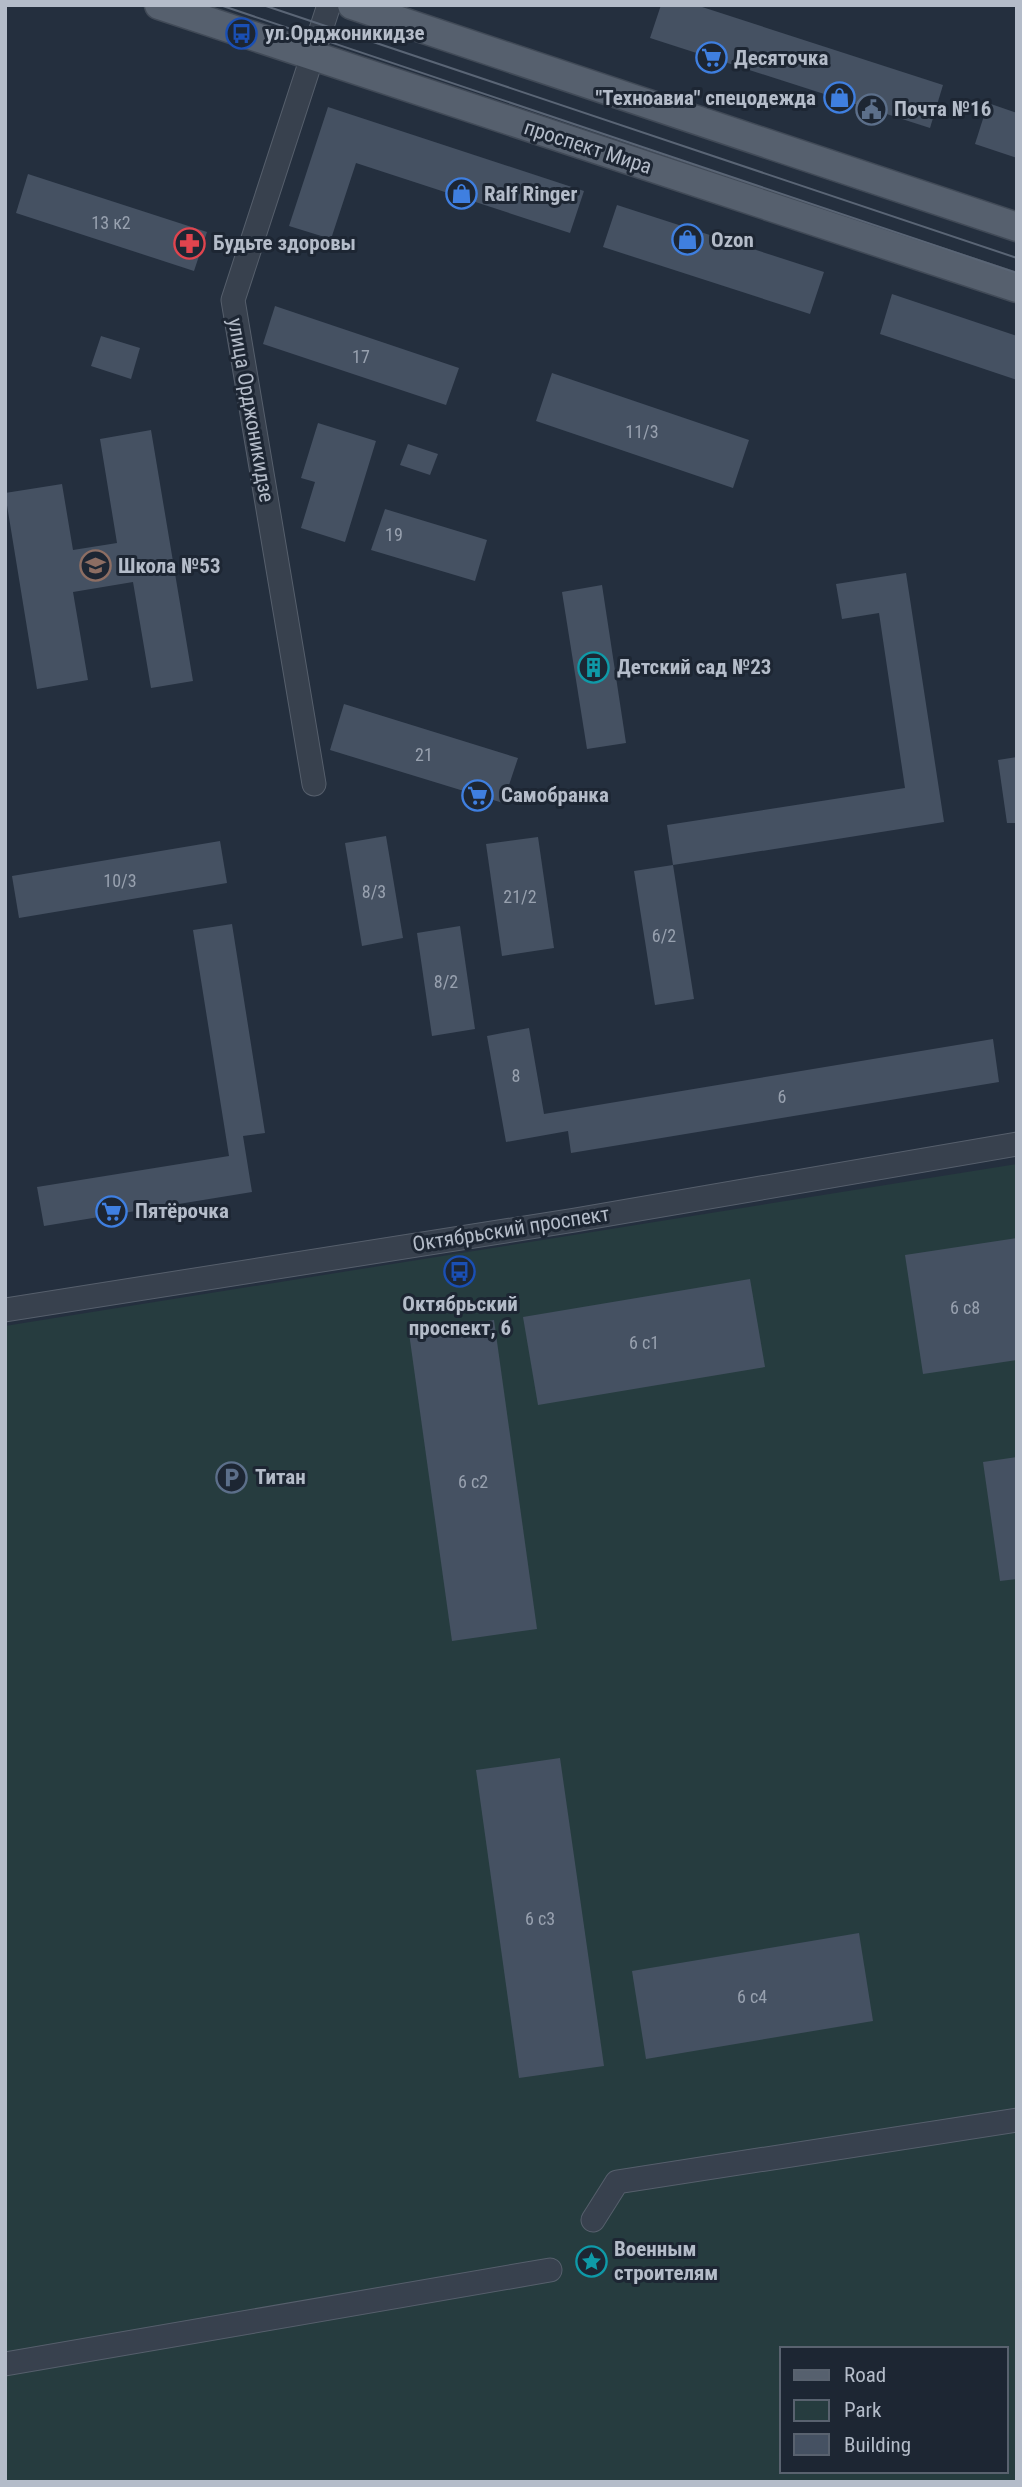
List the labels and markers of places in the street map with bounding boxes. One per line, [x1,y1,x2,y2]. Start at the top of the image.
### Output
bus stop icon: ул.Орджоникидзе [225,16,259,50]
place label: ул.Орджоникидзе [265,21,425,45]
supermarket icon: Десяточка [694,41,728,75]
place label: Десяточка [734,46,828,70]
shop icon: "Техноавиа" спецодежда [822,81,856,115]
place label: "Техноавиа" спецодежда [595,86,816,110]
public building icon: Почта №16 [854,92,888,126]
place label: Почта №16 [894,97,991,121]
shop icon: Ralf Ringer [444,177,478,211]
place label: Ralf Ringer [484,182,577,206]
shop icon: Ozon [671,223,705,257]
pharmacy icon: Будьте здоровы [173,226,207,260]
place label: Ozon [711,228,754,252]
place label: Будьте здоровы [213,231,356,255]
school or university icon: Школа №53 [78,549,112,583]
place label: Школа №53 [118,554,221,578]
building icon: Детский сад №23 [577,650,611,684]
place label: Детский сад №23 [617,655,771,679]
supermarket icon: Самобранка [461,778,495,812]
place label: Самобранка [501,783,609,807]
supermarket icon: Пятёрочка [95,1194,129,1228]
place label: Пятёрочка [135,1199,229,1223]
bus stop icon: Октябрьский проспект, 6 [443,1255,477,1289]
place label: Октябрьский проспект, 6 [402,1292,518,1340]
parking icon: Титан [215,1460,249,1494]
place label: Титан [255,1465,306,1489]
place label: Военным строителям [614,2237,718,2285]
place icon: Военным строителям [574,2244,608,2278]

